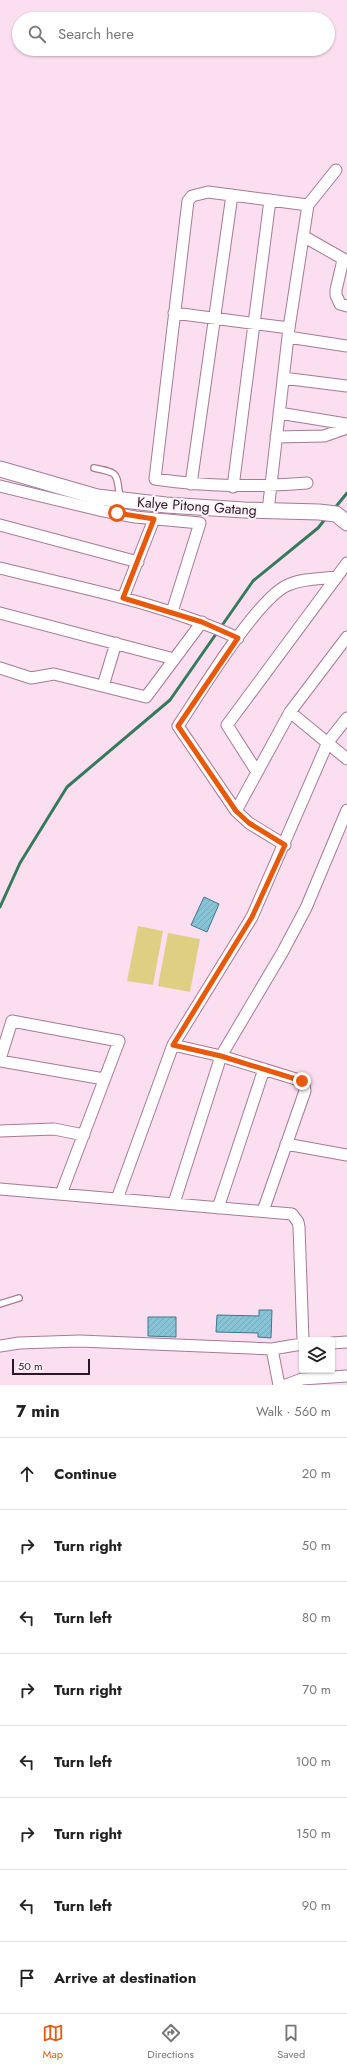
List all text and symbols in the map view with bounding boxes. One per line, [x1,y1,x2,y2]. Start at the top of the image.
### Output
search box [12,12,335,56]
icon: search [26,23,48,45]
text: Search here [58,23,134,45]
street label: Kalye Pitong Gatang [136,492,258,520]
route start [108,504,126,522]
route end [293,1072,311,1090]
map controls [299,1337,335,1373]
button: layers [299,1337,335,1373]
scale bar [12,1357,90,1376]
text: 50 m [18,1358,43,1374]
text: 7 min [16,1399,60,1423]
text: Walk · 560 m [256,1402,331,1421]
icon: ahead [16,1463,38,1485]
text: Continue [54,1463,117,1485]
text: 20 m [302,1464,331,1483]
icon: right [16,1535,38,1557]
text: Turn right [54,1535,122,1557]
text: 50 m [302,1536,331,1555]
icon: left [16,1607,38,1629]
text: Turn left [54,1607,112,1629]
text: 80 m [302,1608,331,1627]
icon: right [16,1679,38,1701]
text: Turn right [54,1679,122,1701]
text: 70 m [302,1680,331,1699]
icon: left [16,1751,38,1773]
text: Turn left [54,1751,112,1773]
text: 100 m [296,1752,331,1771]
icon: right [16,1823,38,1845]
text: Turn right [54,1823,122,1845]
text: 150 m [296,1824,331,1843]
icon: left [16,1895,38,1917]
text: Turn left [54,1895,112,1917]
text: 90 m [302,1896,331,1915]
icon: arrive [16,1967,38,1989]
text: Arrive at destination [54,1967,196,1989]
tab: Map [42,2022,64,2062]
tab: Directions [147,2022,194,2062]
tab: Saved [277,2022,305,2062]

